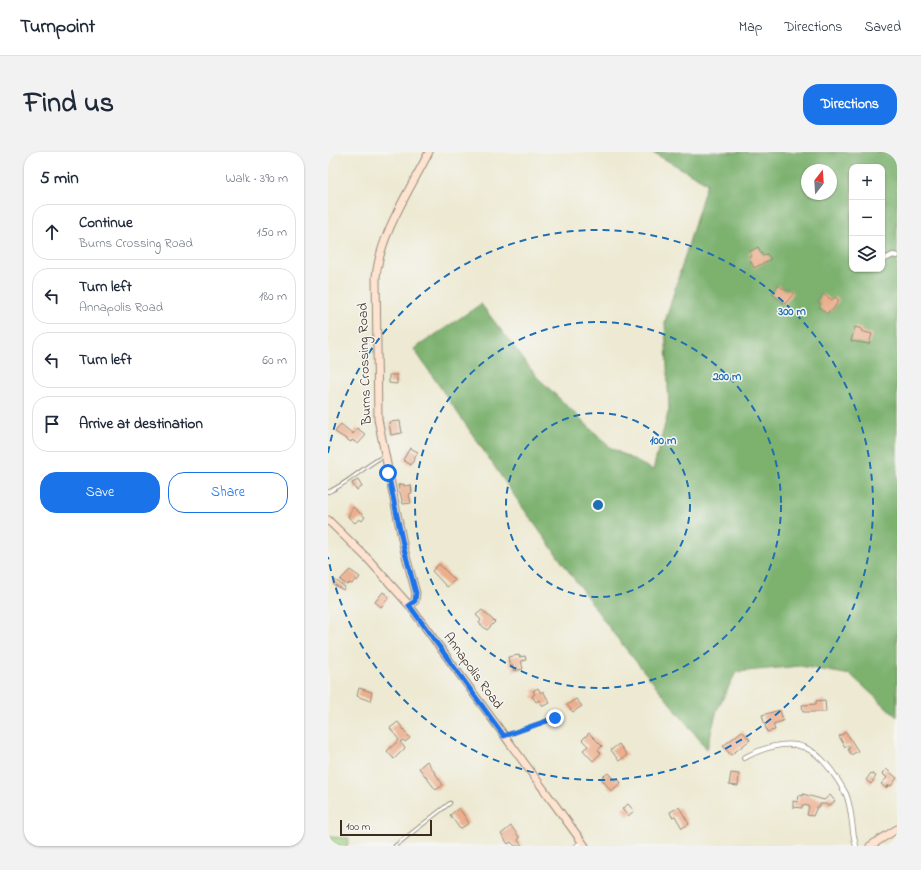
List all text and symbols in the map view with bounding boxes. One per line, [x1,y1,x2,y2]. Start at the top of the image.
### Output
text: Turnpoint [20,14,95,41]
text: Map [739,17,762,38]
text: Directions [784,17,842,38]
text: Saved [864,17,901,38]
text: Find us [24,84,114,125]
button: Directions [803,84,897,125]
north arrow [801,164,837,200]
map controls [849,164,885,272]
button: + [849,164,885,200]
text: 5 min [40,166,79,191]
text: Walk · 390 m [226,169,288,188]
button: − [849,200,885,236]
text: Continue [79,212,133,234]
icon: ahead [41,221,63,243]
text: 150 m [256,223,287,242]
text: Burns Crossing Road [79,234,193,253]
button: layers [849,236,885,272]
text: Turn left [79,276,132,298]
icon: left [41,285,63,307]
text: 180 m [259,287,287,306]
text: Annapolis Road [79,298,163,317]
street label: Burns Crossing Road [352,302,379,427]
text: 300 m [777,303,807,321]
icon: left [41,349,63,371]
text: Turn left [79,349,132,371]
text: 60 m [262,351,287,370]
text: 200 m [712,368,742,386]
icon: arrive [41,413,63,435]
text: Arrive at destination [79,413,203,435]
text: 100 m [650,432,677,450]
route start [379,464,397,482]
button: Save [40,472,160,513]
button: Share [168,472,288,513]
centre of rings [591,498,605,512]
street label: Annapolis Road [438,628,508,714]
route end [546,709,564,727]
scale bar [340,818,432,837]
text: 100 m [346,819,370,835]

